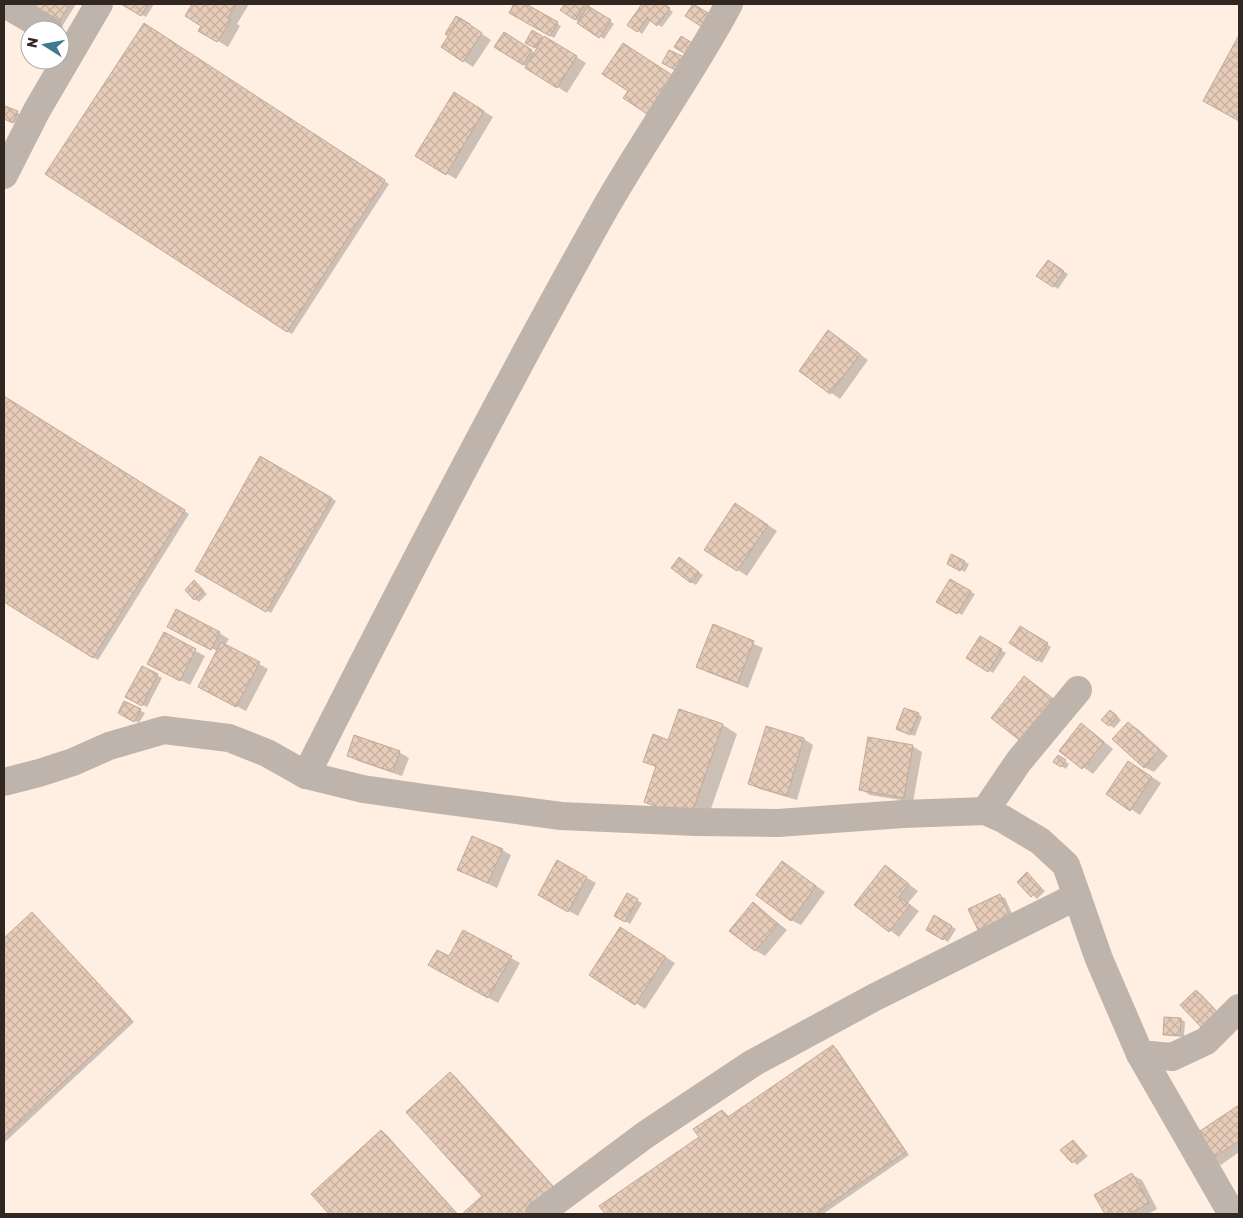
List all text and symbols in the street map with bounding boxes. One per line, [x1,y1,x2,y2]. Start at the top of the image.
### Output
north arrow [20,20,70,70]
text: N [23,36,42,49]

